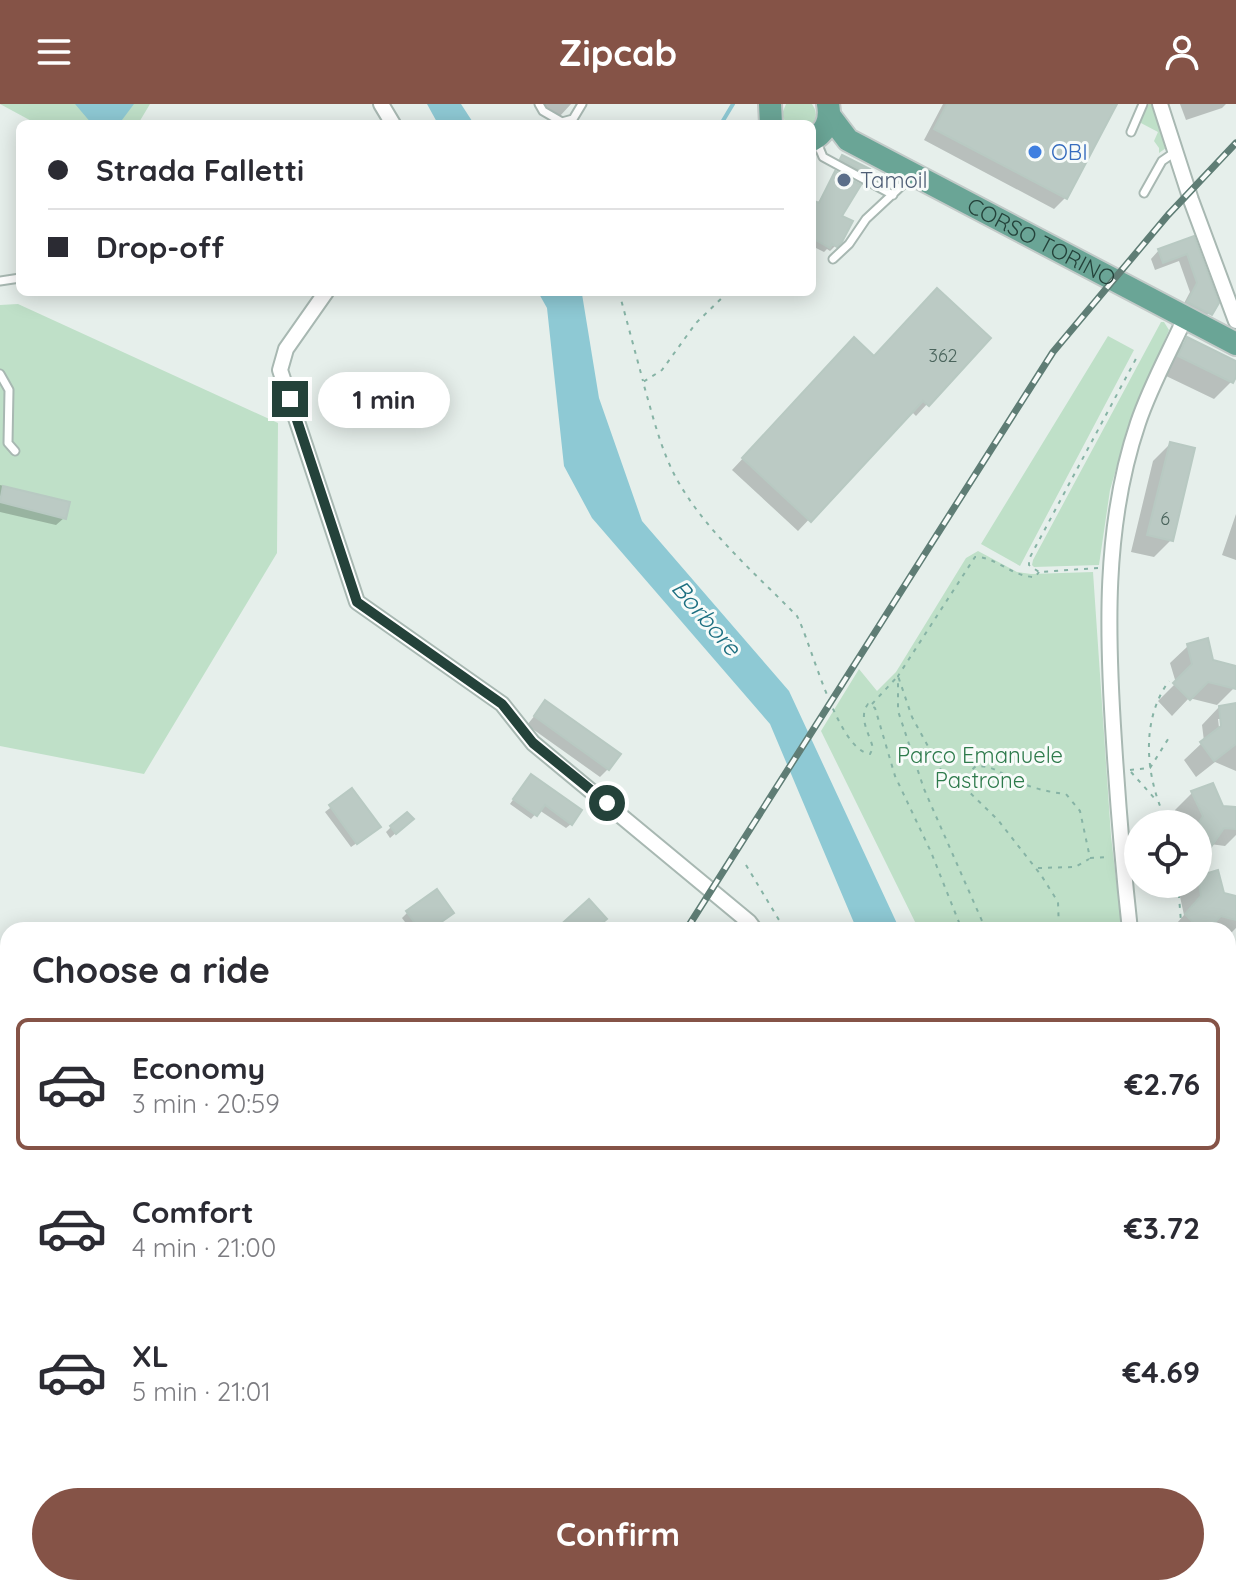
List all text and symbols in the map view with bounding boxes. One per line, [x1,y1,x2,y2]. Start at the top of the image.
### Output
icon: menu [32,30,76,74]
text: Zipcab [559,30,677,75]
icon: person [1160,30,1204,74]
place label: OBI [1051,138,1088,166]
marker: OBI [1026,143,1044,161]
text: Strada Falletti [96,151,304,189]
place label: Tamoil [860,166,928,194]
marker: Tamoil [835,171,853,189]
street label: CORSO TORINO [962,191,1121,292]
text: Drop-off [96,228,224,266]
house number: 362 [928,344,958,367]
callout: 1 min [318,371,450,427]
route end [272,381,308,417]
text: 1 min [353,383,416,416]
house number: 6 [1160,507,1170,530]
water label: Borbore [666,573,749,662]
park label: Parco Emanuele Pastrone [897,741,1063,794]
route start [589,785,625,821]
map controls [1124,810,1212,898]
button: locate [1124,810,1212,898]
text: Choose a ride [32,947,270,992]
icon: car [36,1048,108,1120]
text: Economy [132,1049,265,1087]
text: €2.76 [1124,1065,1200,1103]
text: 3 min · 20:59 [132,1087,280,1120]
icon: car [36,1192,108,1264]
text: Comfort [132,1193,253,1231]
text: €3.72 [1124,1209,1200,1247]
text: 4 min · 21:00 [132,1231,276,1264]
icon: car [36,1336,108,1408]
text: XL [132,1337,169,1375]
text: €4.69 [1122,1353,1200,1391]
text: 5 min · 21:01 [132,1375,271,1408]
button: Confirm [32,1488,1204,1580]

